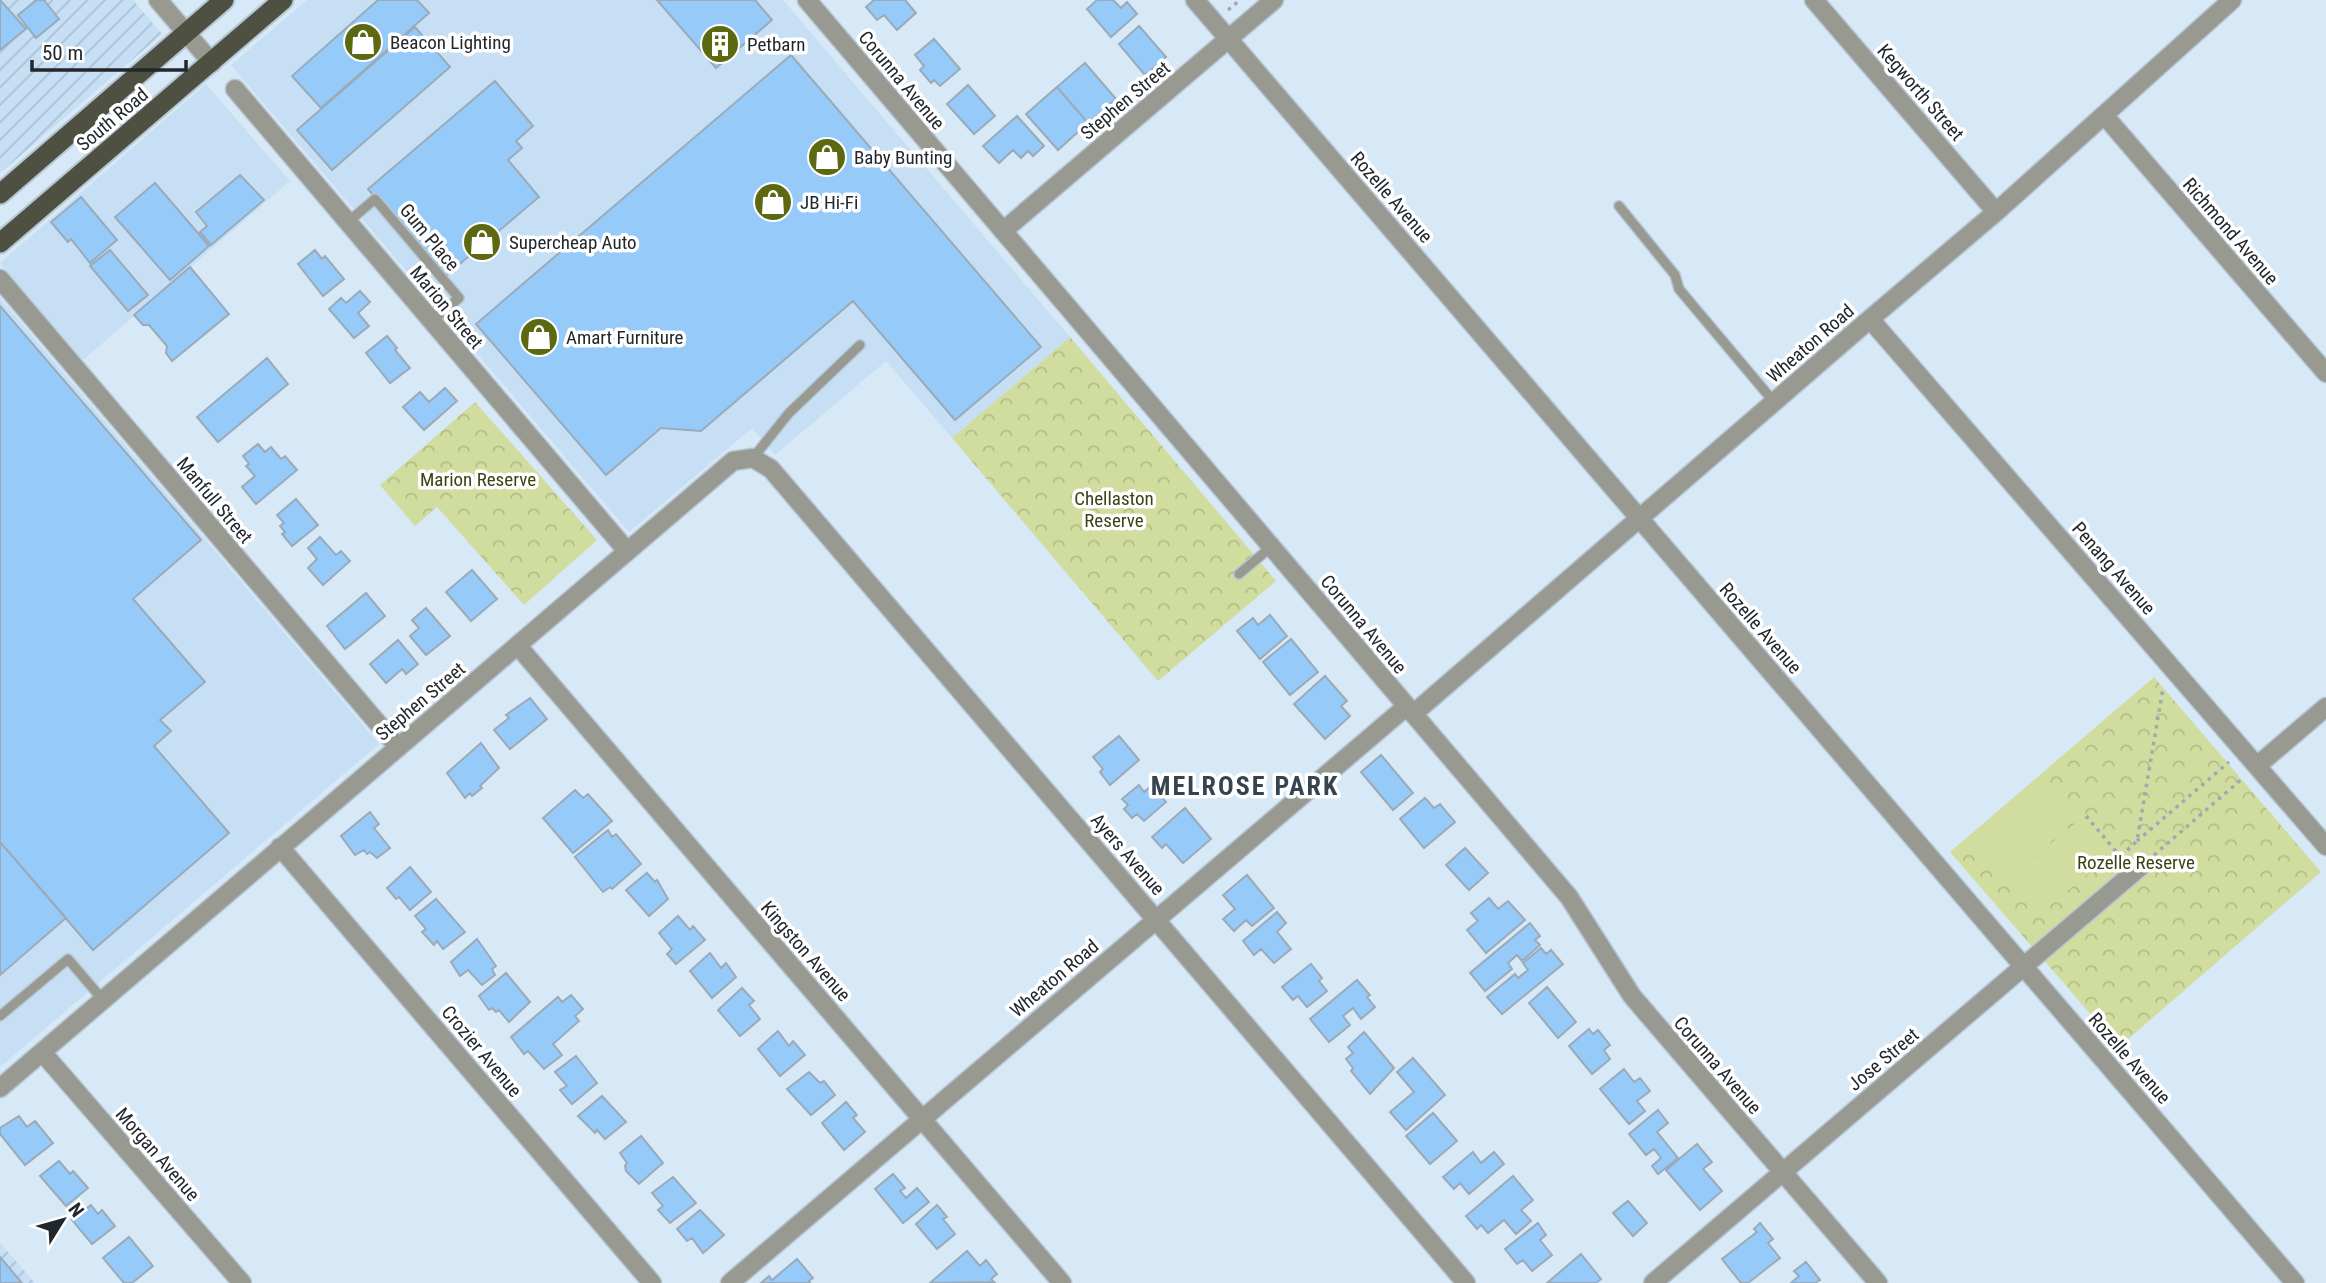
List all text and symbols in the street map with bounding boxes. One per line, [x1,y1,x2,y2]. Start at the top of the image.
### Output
shop icon: Beacon Lighting [342,21,384,63]
building icon: Petbarn [699,23,741,65]
street label: Corunna Avenue [854,26,950,134]
scale bar [32,28,186,72]
place label: Beacon Lighting [390,31,511,54]
place label: Petbarn [747,33,805,56]
street label: Kegworth Street [1873,39,1969,145]
text: 50 m [42,41,83,65]
street label: Stephen Street [1076,56,1175,145]
street label: South Road [72,83,153,156]
shop icon: Baby Bunting [806,136,848,178]
place label: Baby Bunting [854,146,952,169]
street label: Rozelle Avenue [1346,147,1438,248]
street label: Richmond Avenue [2178,173,2283,289]
shop icon: JB Hi-Fi [752,181,794,223]
place label: JB Hi-Fi [800,191,858,214]
street label: Gum Place [395,199,464,276]
shop icon: Supercheap Auto [461,221,503,263]
place label: Supercheap Auto [509,231,637,254]
street label: Marion Street [405,261,488,353]
street label: Wheaton Road [1762,299,1859,388]
shop icon: Amart Furniture [518,316,560,358]
place label: Amart Furniture [566,326,683,349]
street label: Manfull Street [172,453,257,548]
park label: Marion Reserve [420,468,536,491]
park label: Chellaston Reserve [1074,487,1154,532]
street label: Penang Avenue [2067,517,2160,619]
street label: Corunna Avenue [1316,570,1412,678]
street label: Rozelle Avenue [1715,578,1807,679]
street label: Stephen Street [371,657,470,746]
district label: MELROSE PARK [1151,771,1339,801]
street label: Ayers Avenue [1086,809,1169,900]
park label: Rozelle Reserve [2077,851,2195,874]
street label: Kingston Avenue [756,897,855,1006]
street label: Wheaton Road [1005,935,1103,1022]
street label: Crozier Avenue [437,1001,527,1102]
street label: Rozelle Avenue [2084,1008,2176,1109]
street label: Corunna Avenue [1669,1012,1766,1119]
street label: Jose Street [1843,1023,1923,1096]
street label: Morgan Avenue [111,1103,204,1206]
north arrow [28,1185,98,1255]
text: N [63,1199,89,1222]

